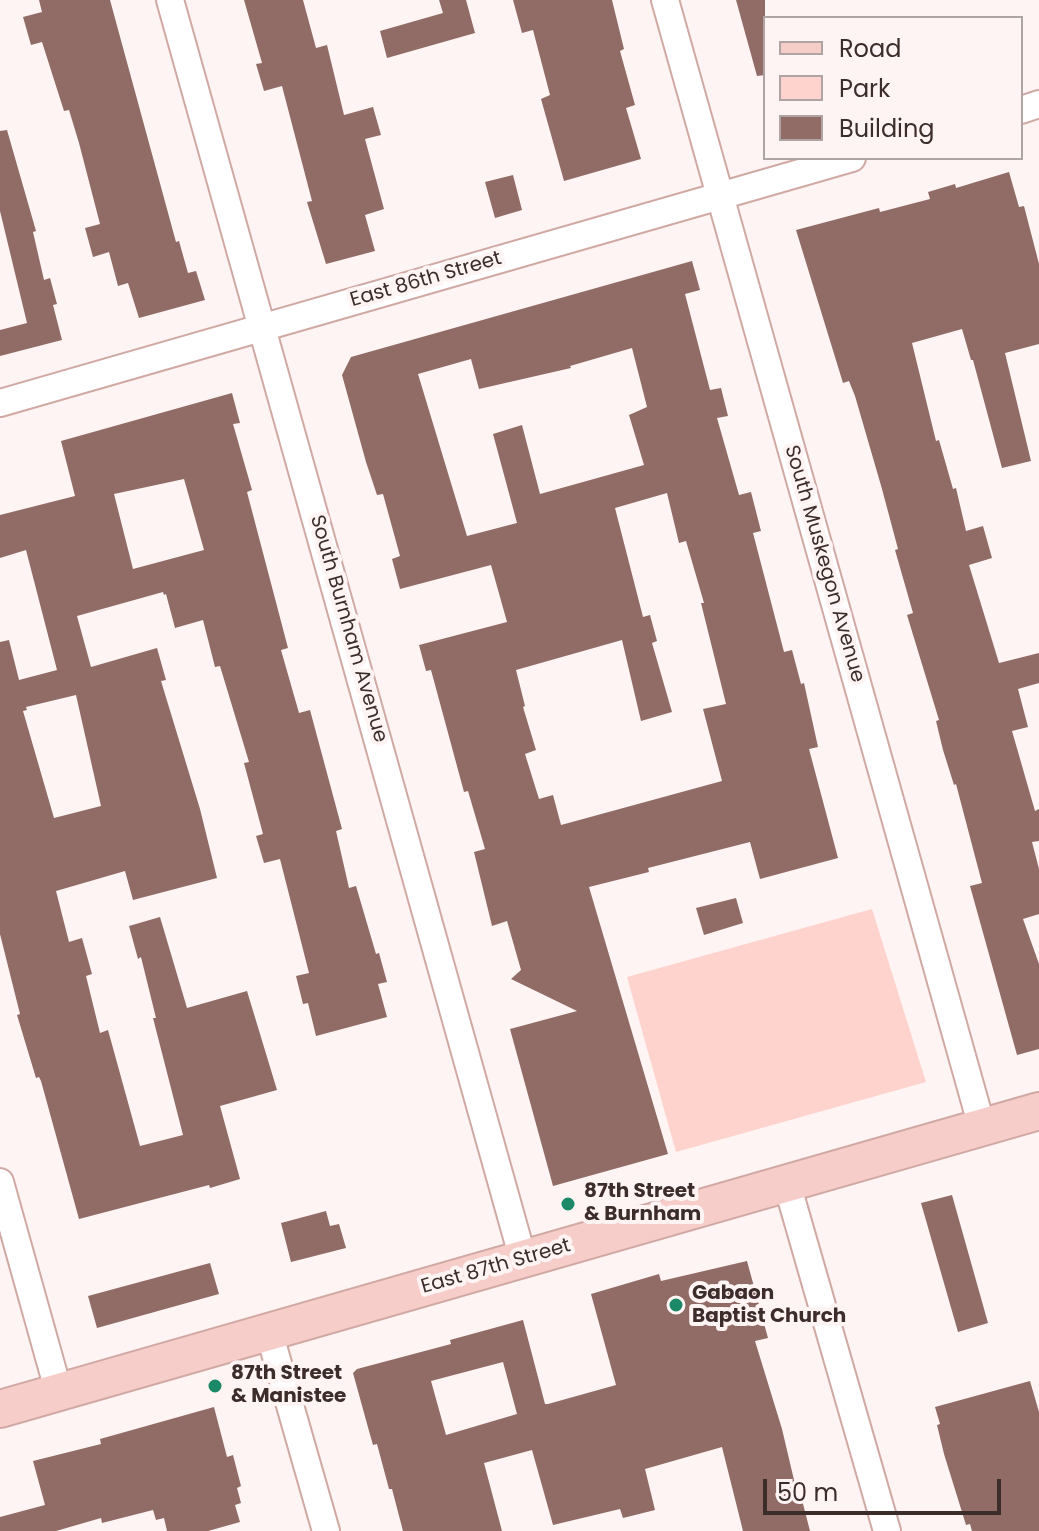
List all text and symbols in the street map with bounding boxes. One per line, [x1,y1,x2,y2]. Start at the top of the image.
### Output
legend [763,16,1023,160]
text: Road [839,32,901,65]
text: Park [839,72,890,105]
text: Building [839,112,935,145]
street label: East 86th Street [348,247,504,313]
street label: South Muskegon Avenue [779,443,869,685]
street label: South Burnham Avenue [304,513,392,745]
place label: 87th Street & Burnham [584,1180,701,1227]
marker: 87th Street & Burnham [559,1195,577,1213]
street label: East 87th Street [419,1234,573,1300]
place label: Gabaon Baptist Church [692,1282,846,1329]
marker: Gabaon Baptist Church [667,1296,685,1314]
place label: 87th Street & Manistee [231,1362,346,1409]
marker: 87th Street & Manistee [206,1377,224,1395]
scale bar [767,1463,1005,1513]
text: 50 m [777,1476,838,1509]

